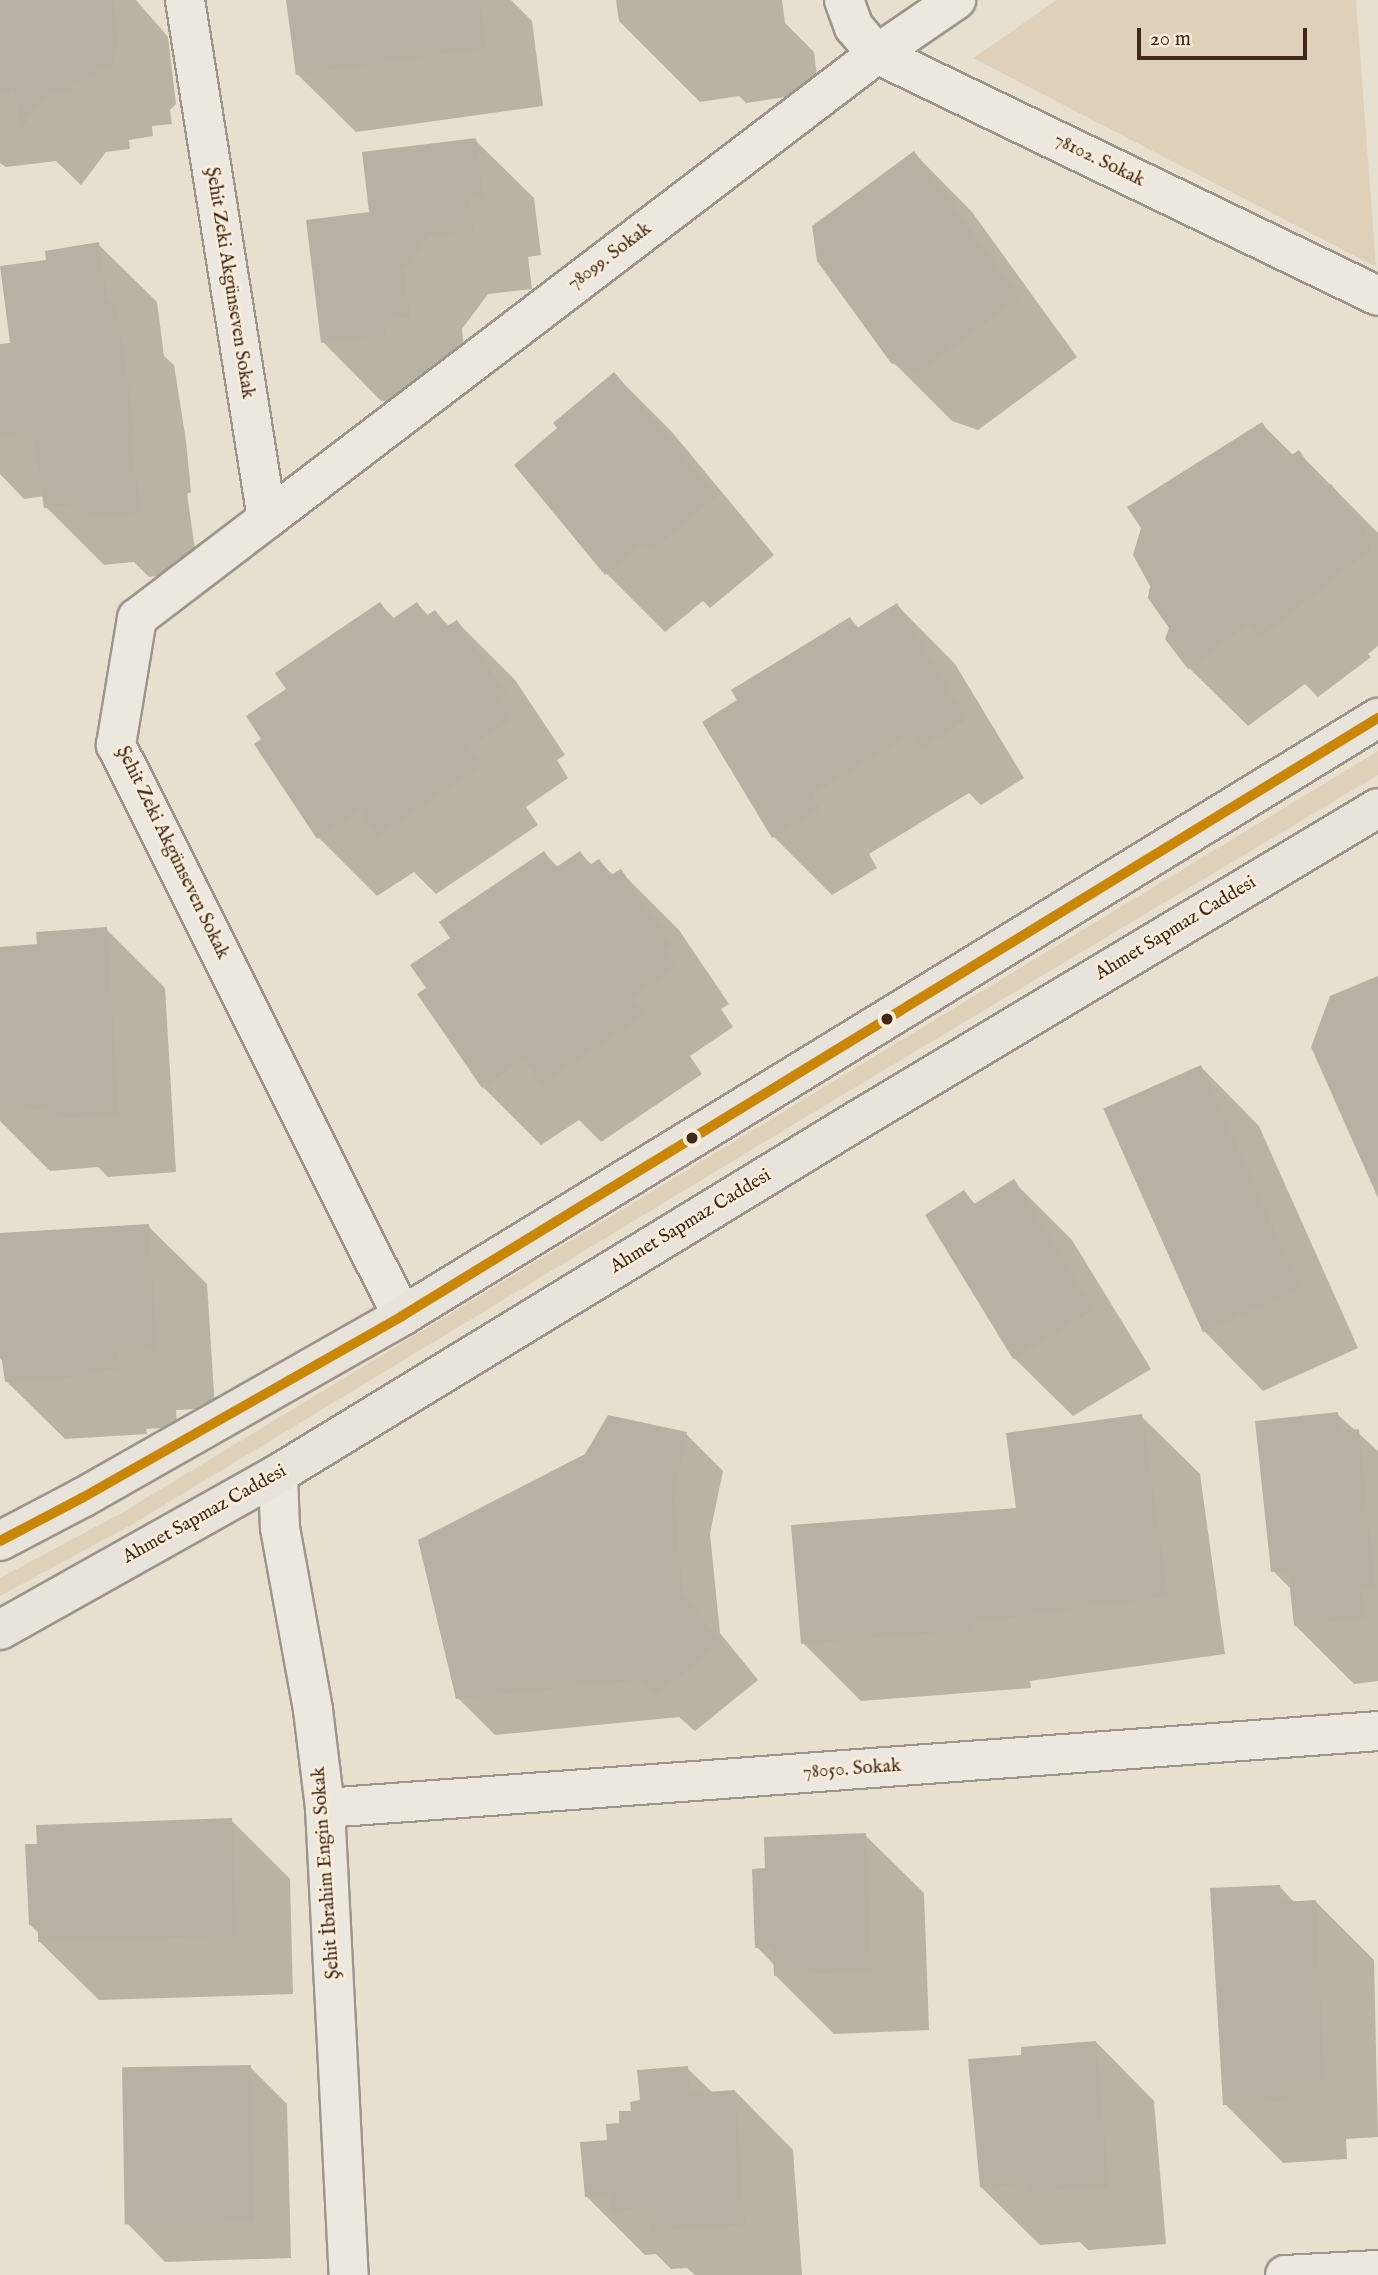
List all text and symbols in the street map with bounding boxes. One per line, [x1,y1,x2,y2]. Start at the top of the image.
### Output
scale bar [1140,14,1310,58]
text: 20 m [1150,26,1191,53]
street label: 78102. Sokak [1050,129,1148,193]
street label: Şehit Zeki Akgünseven Sokak [199,166,259,400]
street label: 78099. Sokak [564,218,656,296]
street label: Şehit Zeki Akgünseven Sokak [110,743,234,963]
street label: Ahmet Sapmaz Caddesi [1091,872,1261,986]
unlabelled marker [880,1012,894,1026]
unlabelled marker [685,1131,699,1145]
street label: Ahmet Sapmaz Caddesi [606,1165,776,1279]
street label: Ahmet Sapmaz Caddesi [119,1461,291,1569]
street label: 78050. Sokak [802,1755,902,1785]
street label: Şehit İbrahim Engin Sokak [308,1766,346,1980]

